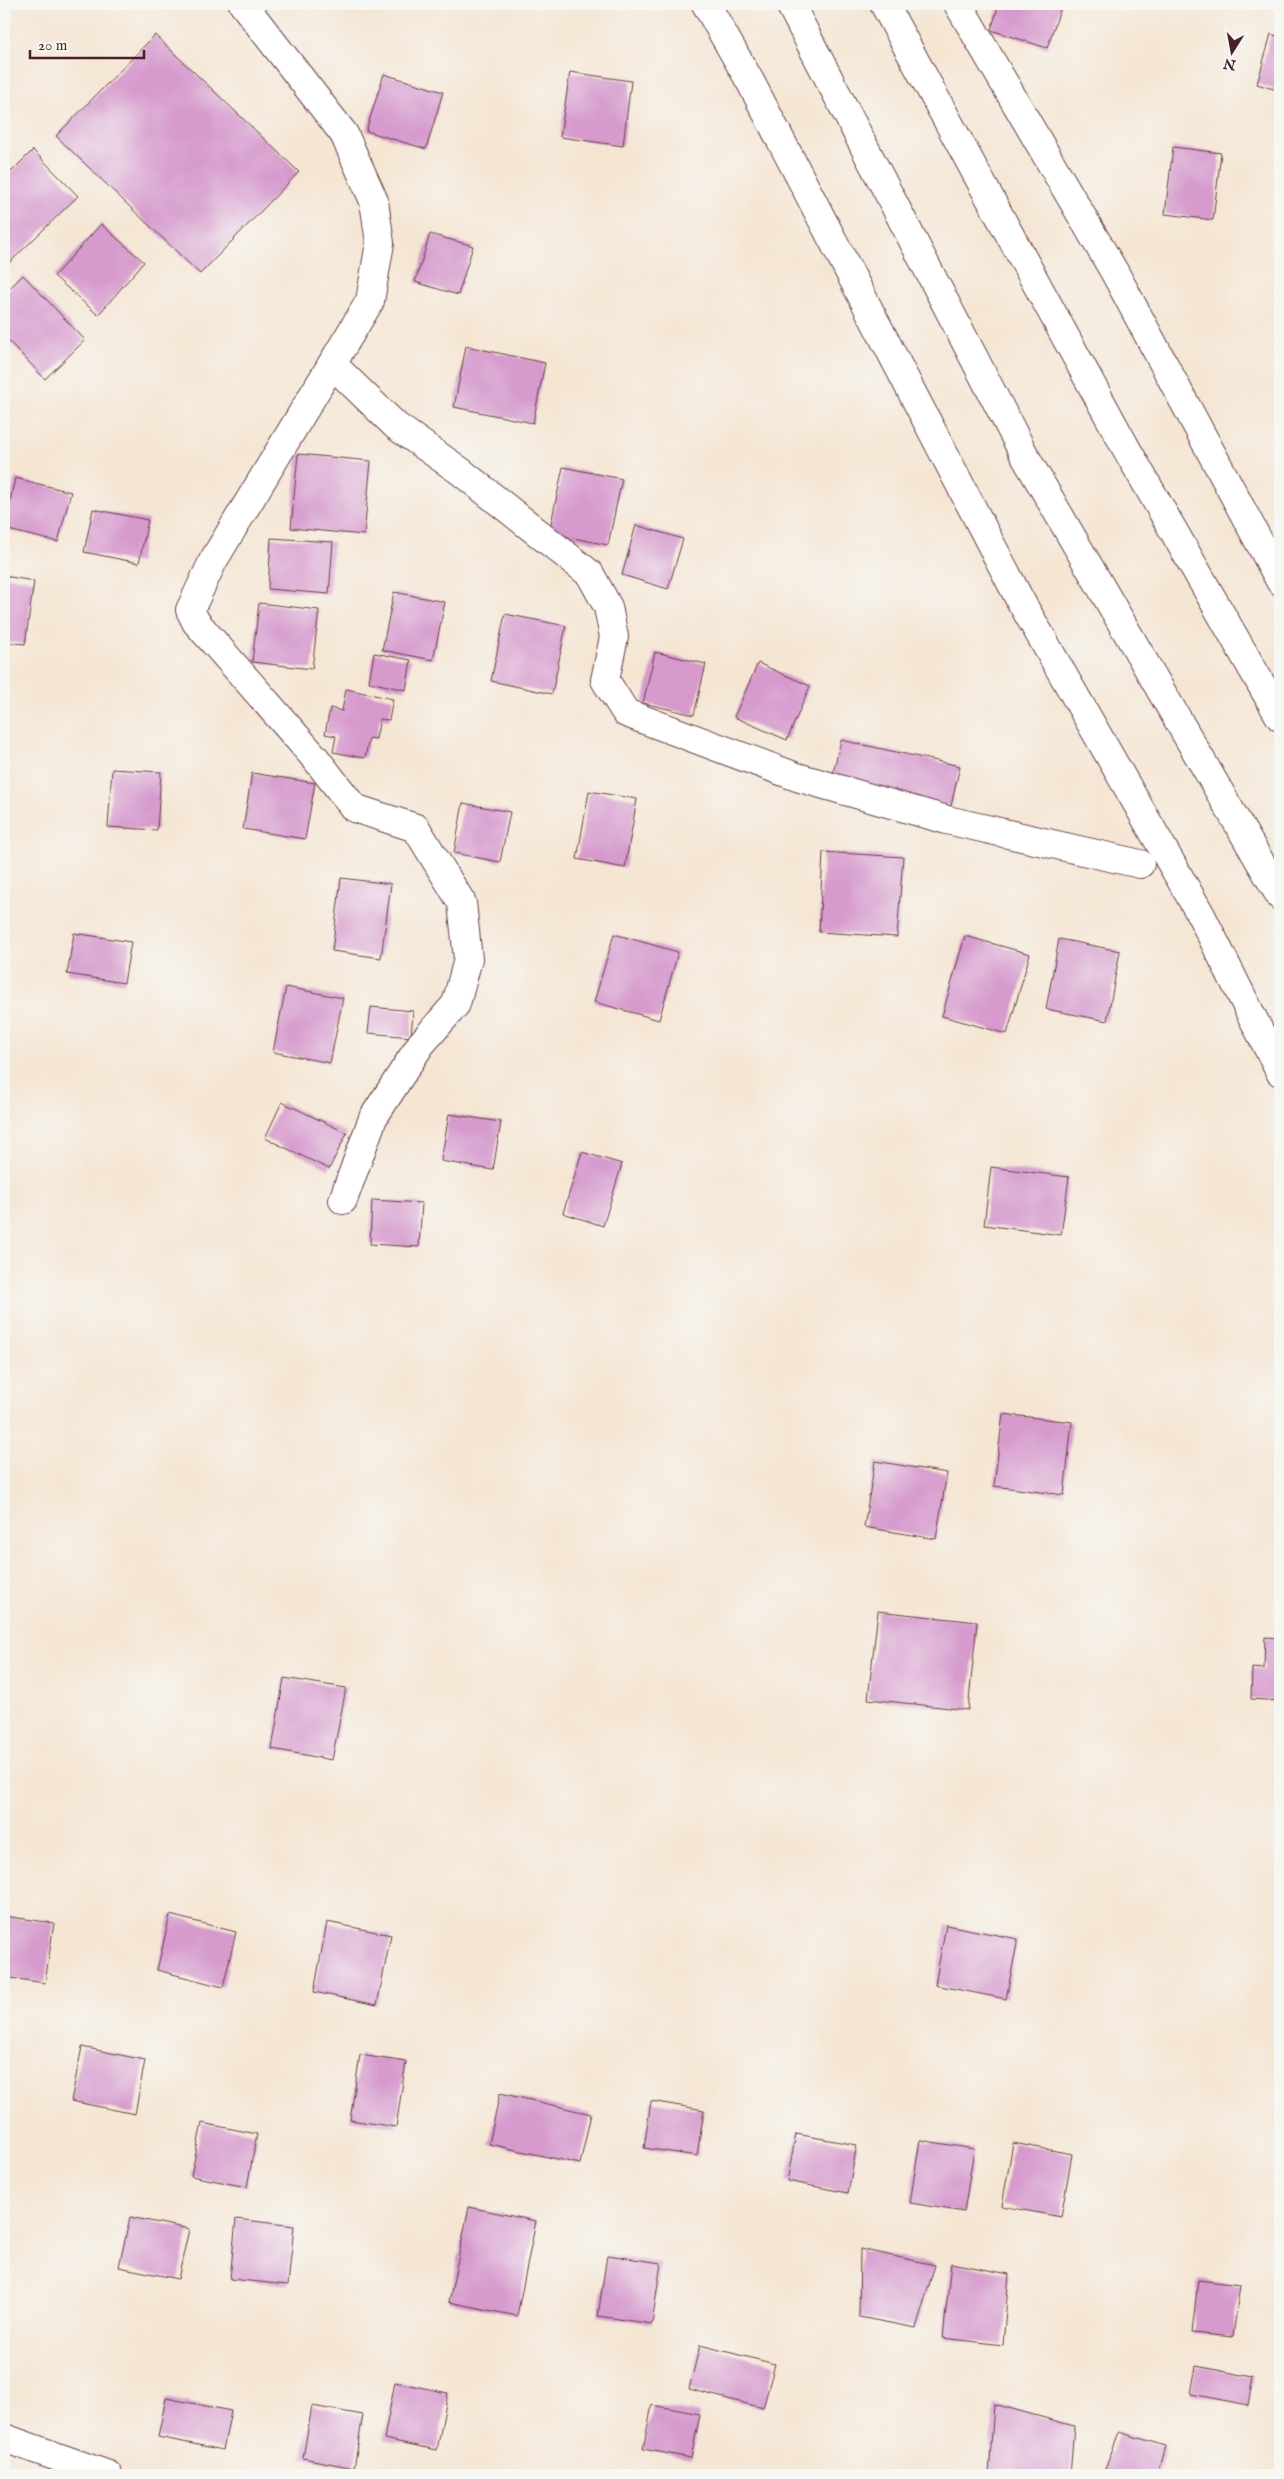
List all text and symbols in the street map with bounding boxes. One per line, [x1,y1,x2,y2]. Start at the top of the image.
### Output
scale bar [30,28,144,60]
north arrow [1206,28,1256,78]
text: 20 m [38,36,68,55]
text: N [1222,54,1238,74]

